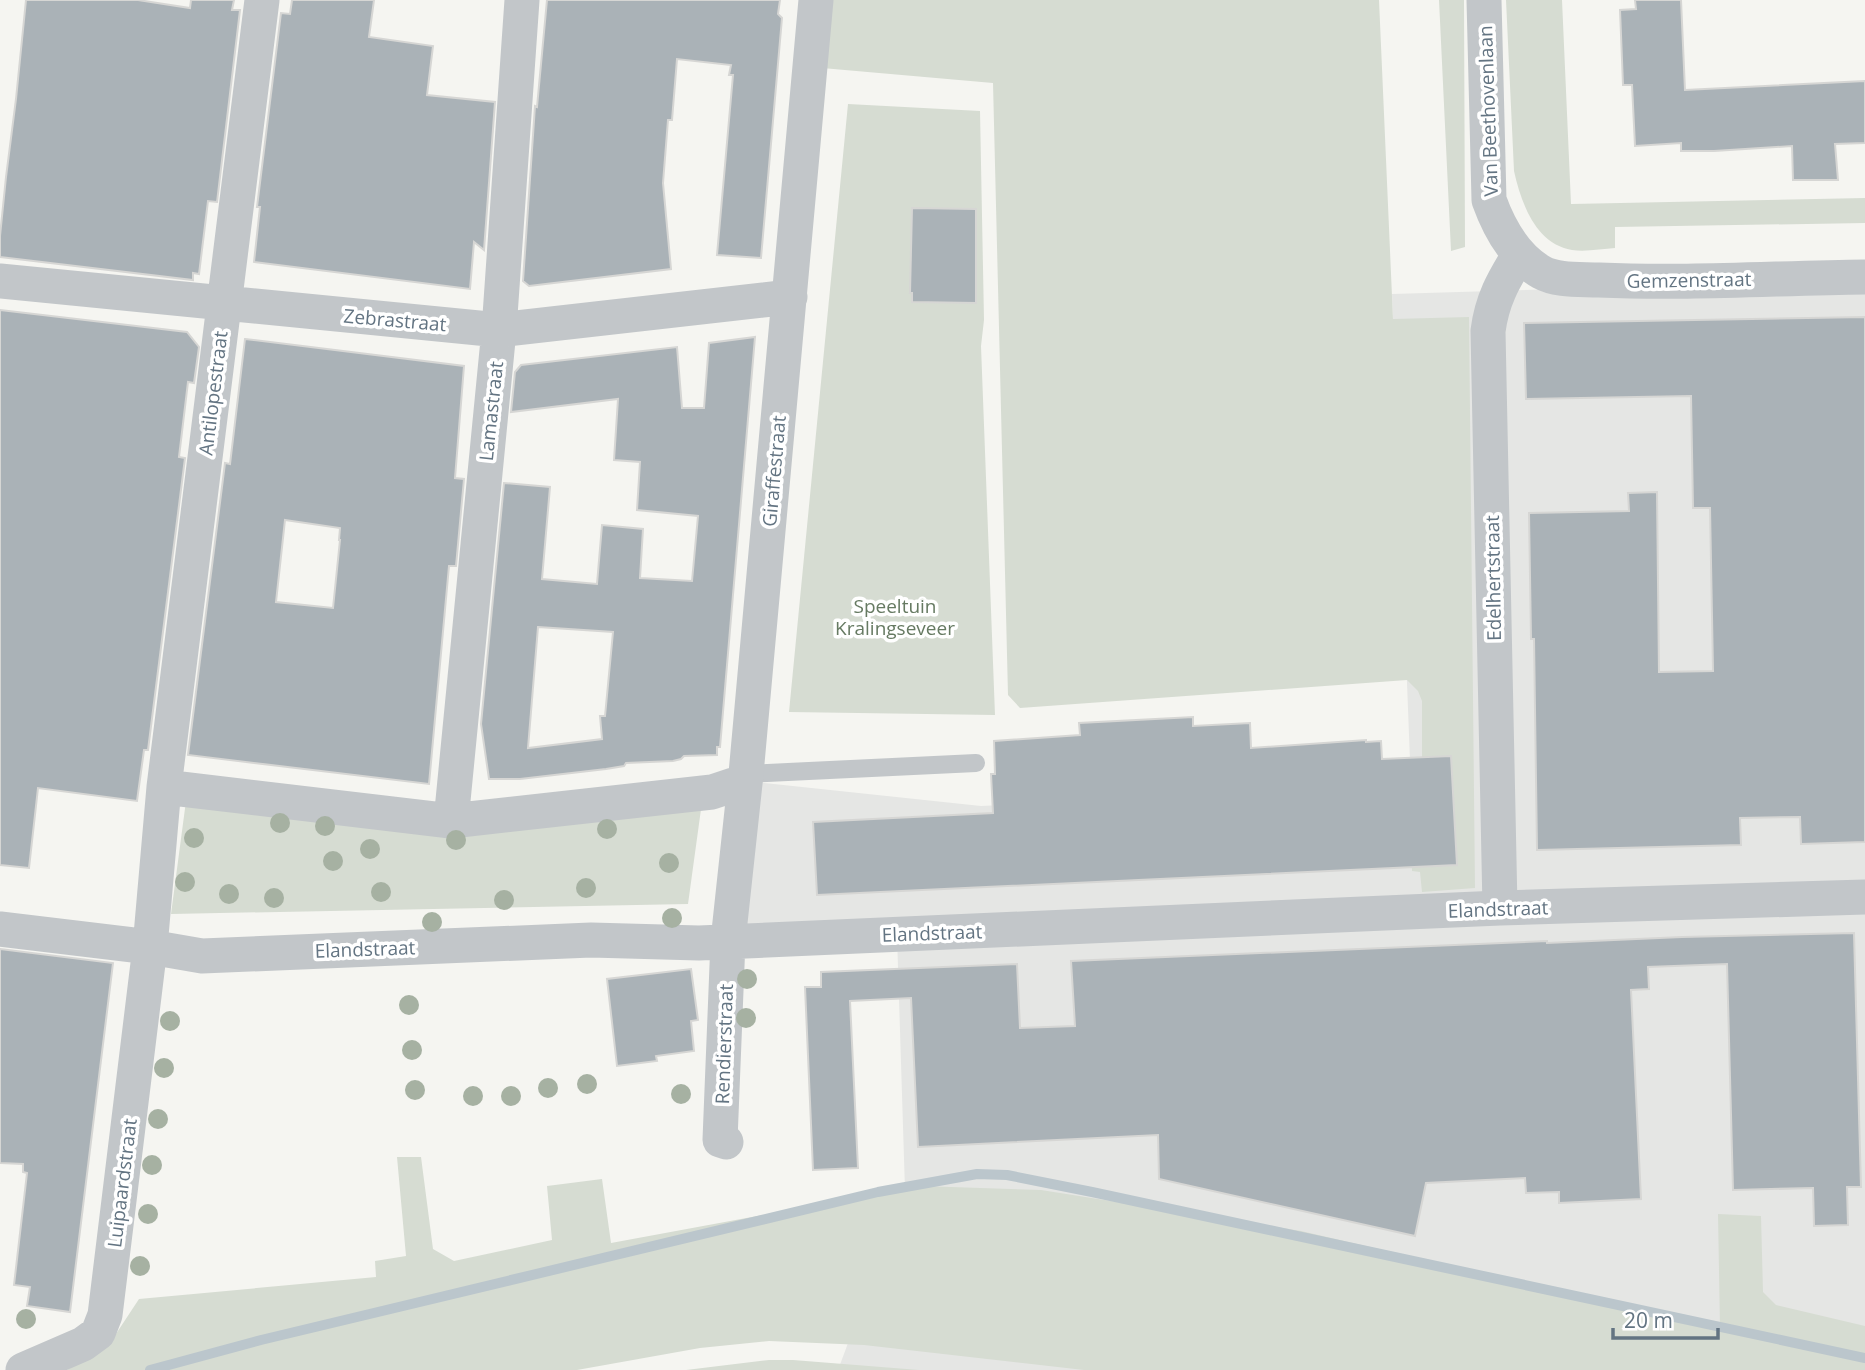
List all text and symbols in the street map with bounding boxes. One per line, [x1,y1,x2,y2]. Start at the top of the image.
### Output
street label: Van Beethovenlaan [1472,25,1504,197]
street label: Gemzenstraat [1626,266,1752,294]
street label: Zebrastraat [343,303,448,337]
street label: Antilopestraat [192,329,234,457]
street label: Lamastraat [473,360,509,462]
street label: Giraffestraat [756,414,792,528]
street label: Edelhertstraat [1479,515,1507,641]
park label: Speeltuin Kralingseveer [835,593,955,641]
street label: Elandstraat [1447,894,1549,924]
street label: Elandstraat [881,918,983,948]
street label: Elandstraat [314,934,416,964]
street label: Rendierstraat [709,983,739,1105]
street label: Luipaardstraat [101,1117,143,1249]
scale bar [1613,1296,1718,1340]
text: 20 m [1624,1306,1673,1334]

